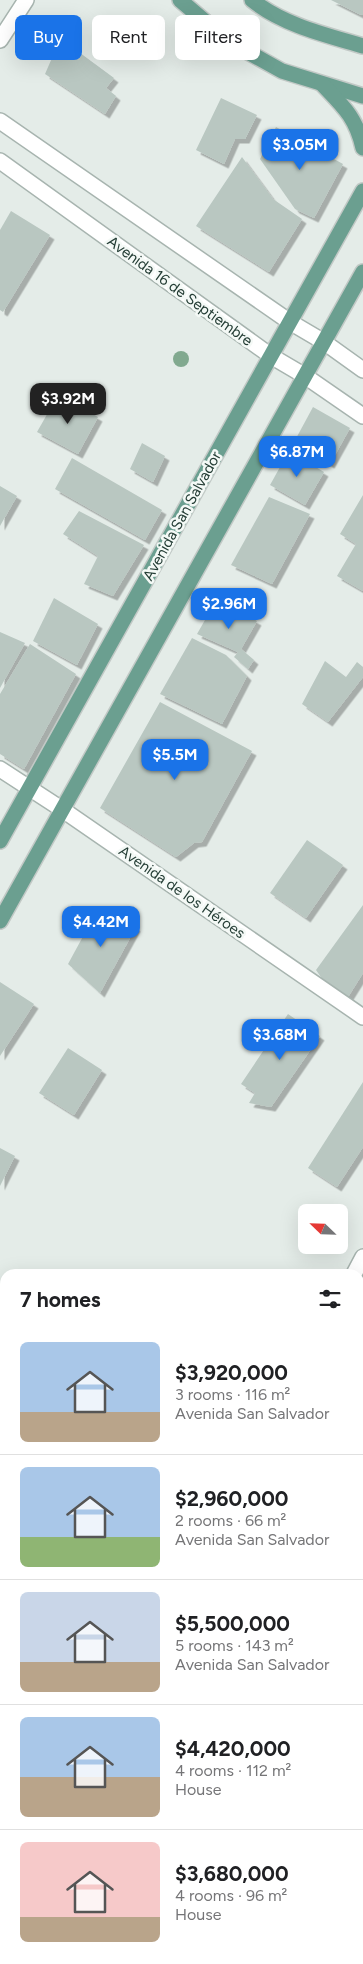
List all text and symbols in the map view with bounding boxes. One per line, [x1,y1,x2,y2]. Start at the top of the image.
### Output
chip: Buy [15,15,82,60]
chip: Rent [92,15,165,60]
chip: Filters [175,15,260,60]
pin: $3.05M [259,128,341,171]
text: $3.05M [272,135,328,154]
street label: Avenida 16 de Septiembre [104,232,256,350]
pin: $3.92M [27,382,109,425]
text: $3.92M [41,389,95,408]
pin: $6.87M [256,436,338,478]
text: $6.87M [270,442,324,461]
street label: Avenida San Salvador [139,448,225,584]
pin: $2.96M [188,588,270,630]
text: $2.96M [202,594,256,613]
pin: $5.5M [140,738,210,781]
text: $5.5M [152,745,198,764]
street label: Avenida de los Héroes [116,842,248,942]
pin: $4.42M [60,906,142,948]
text: $4.42M [73,912,129,931]
pin: $3.68M [239,1018,321,1061]
text: $3.68M [253,1025,307,1044]
north arrow [298,1204,348,1254]
map controls [298,1204,348,1254]
icon: filters [316,1285,344,1313]
text: 7 homes [20,1287,101,1312]
text: $3,920,000 [175,1360,288,1385]
icon: home [60,1362,120,1422]
text: 3 rooms · 116 m² [175,1385,290,1404]
text: Avenida San Salvador [175,1404,329,1423]
text: $2,960,000 [175,1486,288,1511]
icon: home [60,1487,120,1547]
text: 2 rooms · 66 m² [175,1511,286,1530]
text: Avenida San Salvador [175,1530,329,1549]
text: $5,500,000 [175,1611,290,1636]
icon: home [60,1612,120,1672]
text: 5 rooms · 143 m² [175,1636,294,1655]
text: Avenida San Salvador [175,1655,329,1674]
text: $4,420,000 [175,1736,291,1761]
icon: home [60,1737,120,1797]
text: 4 rooms · 112 m² [175,1761,291,1780]
text: House [175,1780,221,1799]
text: $3,680,000 [175,1861,289,1886]
icon: home [60,1862,120,1922]
text: 4 rooms · 96 m² [175,1886,287,1905]
text: House [175,1905,221,1924]

